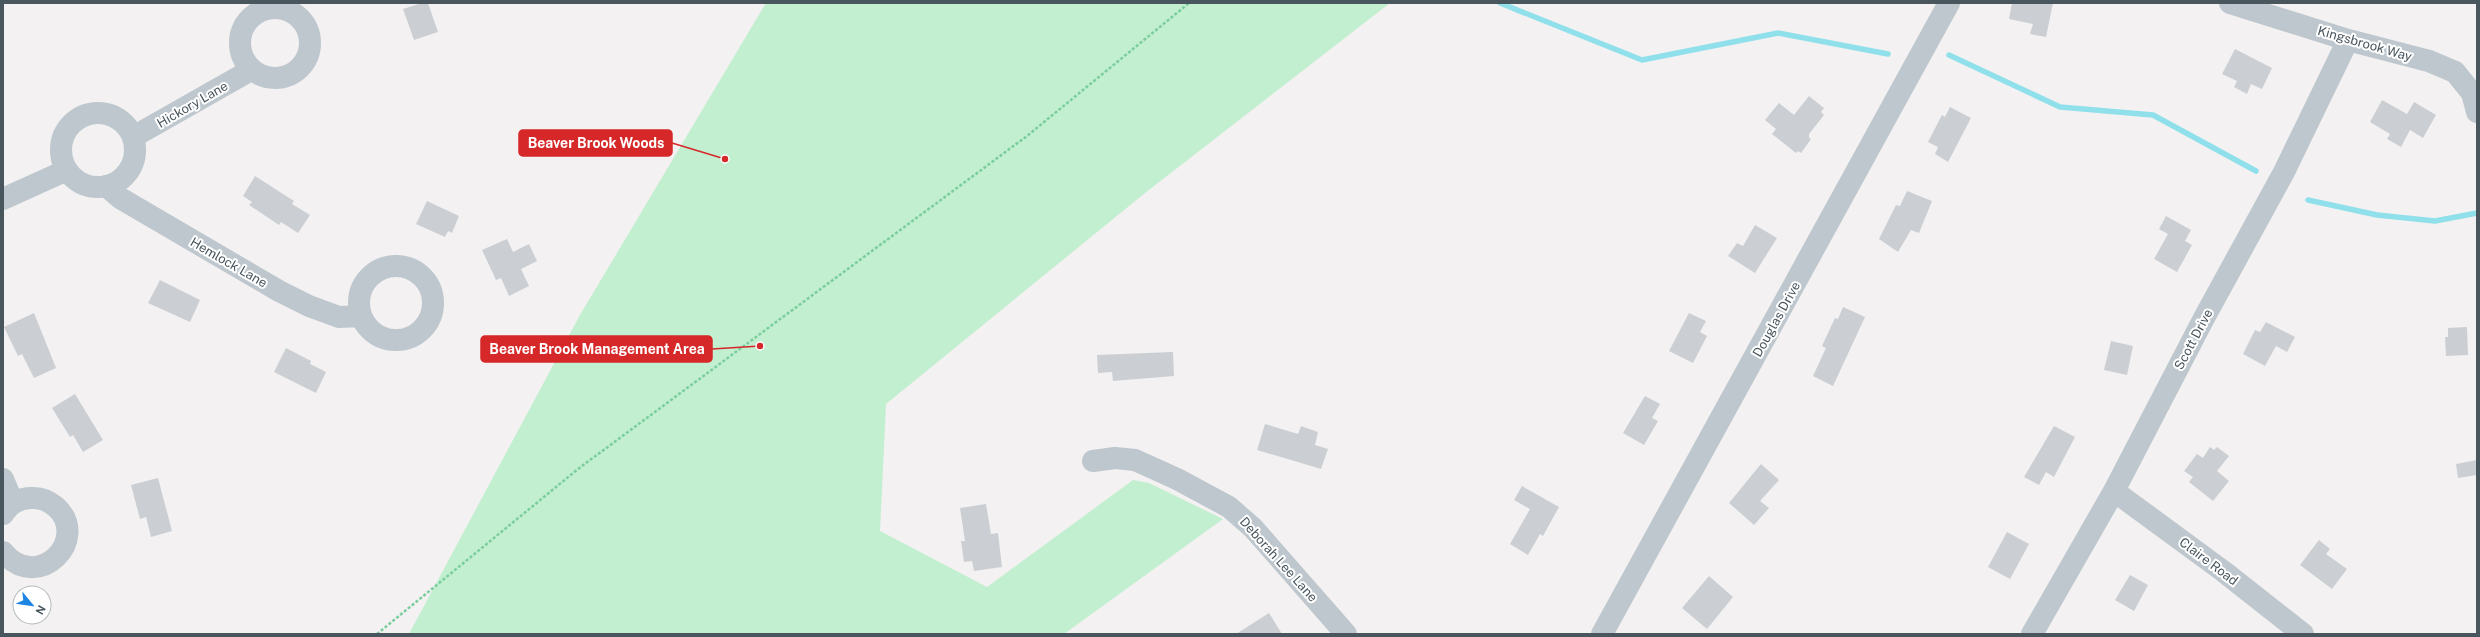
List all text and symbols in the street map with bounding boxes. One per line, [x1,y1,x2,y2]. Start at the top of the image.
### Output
street label: Kingsbrook Way [2316,23,2414,64]
street label: Hickory Lane [154,78,230,131]
callout: Beaver Brook Woods [519,130,672,156]
text: Beaver Brook Woods [528,135,664,151]
street label: Hemlock Lane [188,234,270,290]
street label: Douglas Drive [1750,279,1803,360]
street label: Scott Drive [2171,306,2216,372]
callout: Beaver Brook Management Area [481,336,712,362]
text: Beaver Brook Management Area [489,341,705,357]
street label: Deborah Lee Lane [1237,514,1321,605]
street label: Claire Road [2176,534,2241,588]
north arrow [12,585,52,625]
text: N [33,603,48,617]

